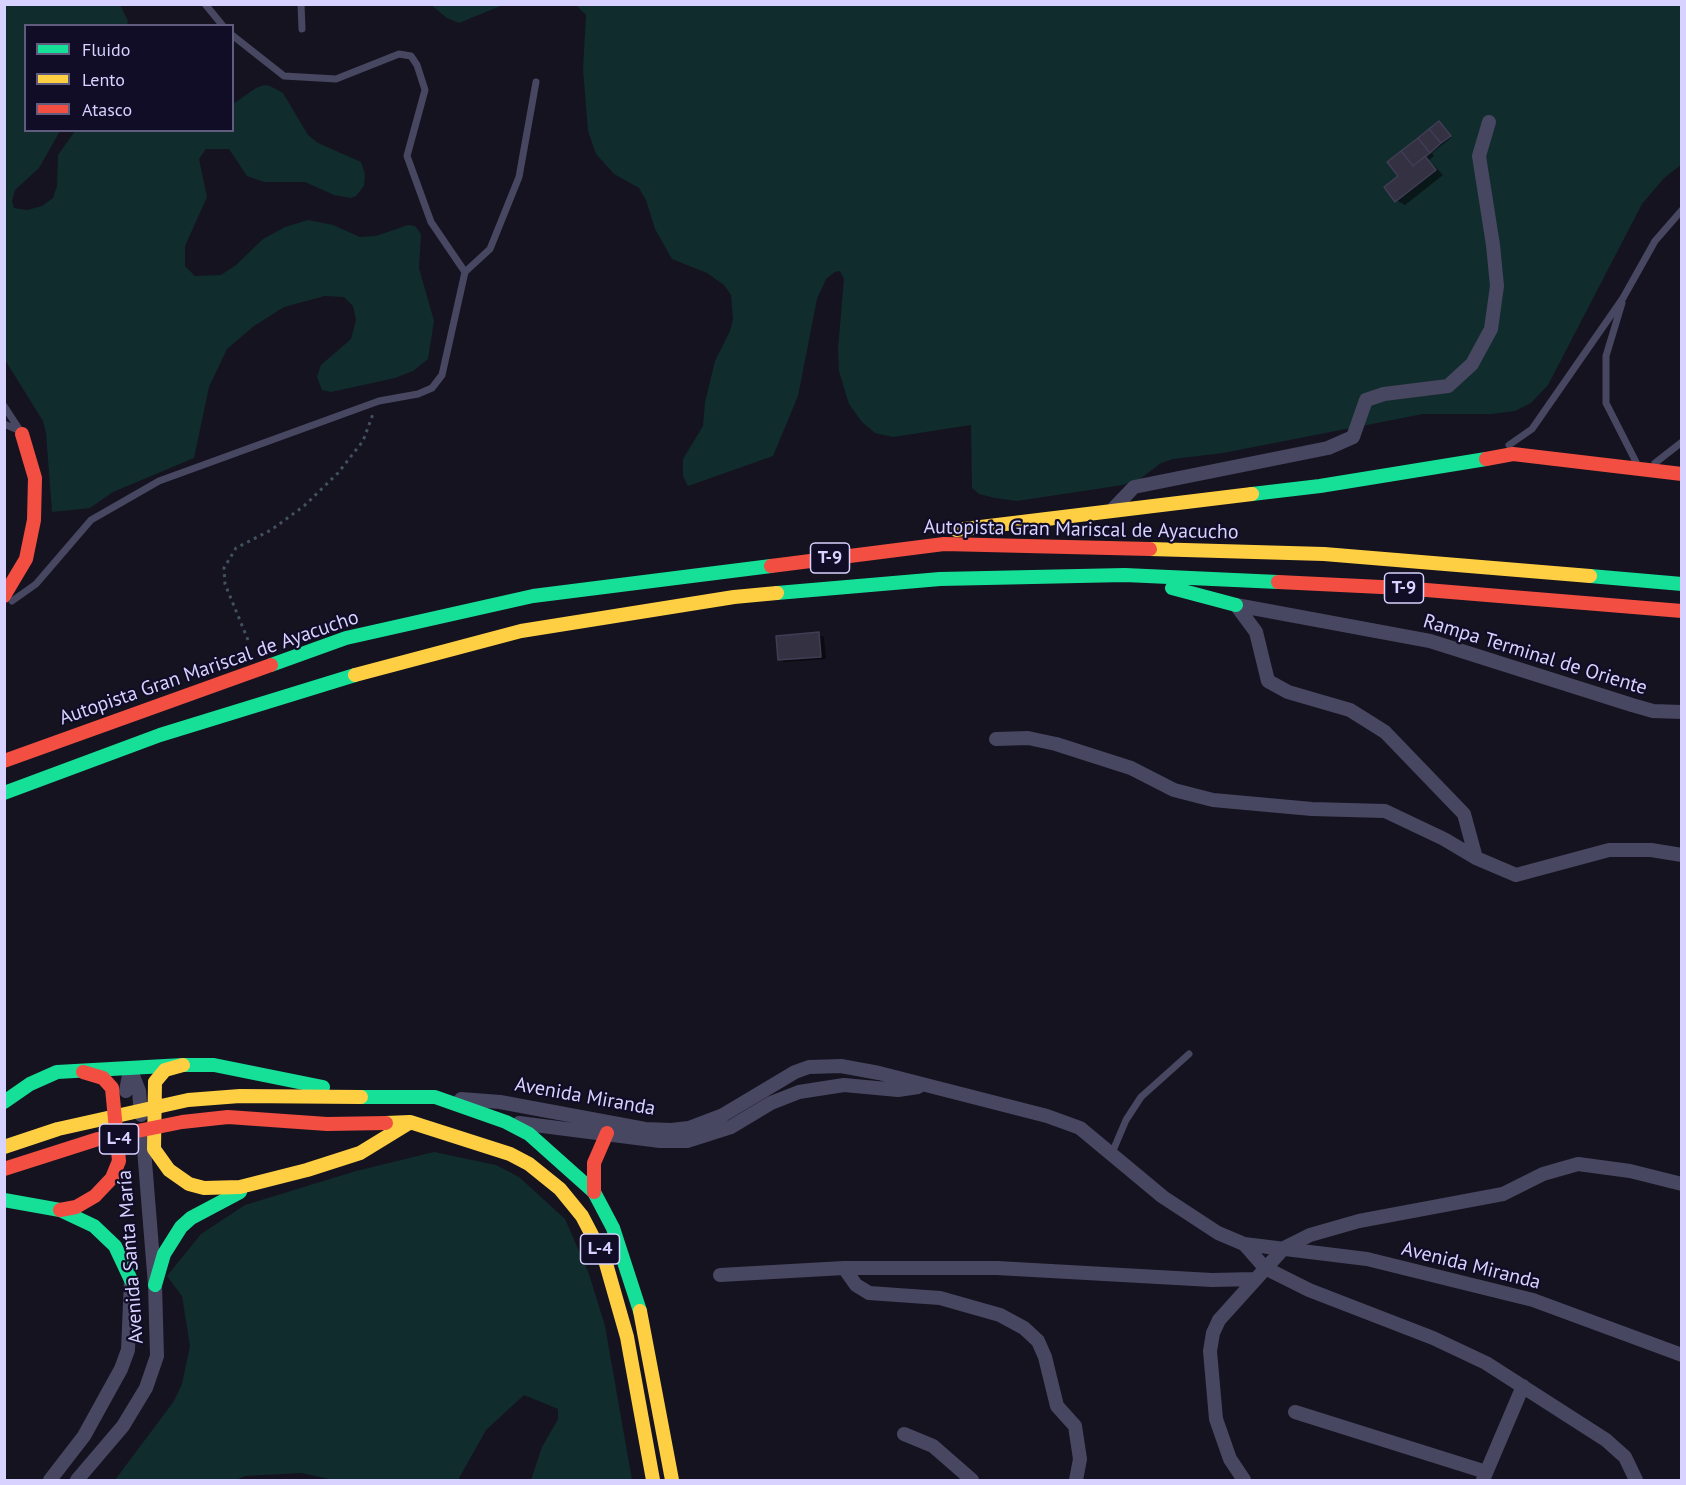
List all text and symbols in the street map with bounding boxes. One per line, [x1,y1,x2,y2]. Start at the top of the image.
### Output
legend [24,24,234,132]
text: Fluido [82,38,130,61]
text: Lento [82,68,125,91]
text: Atasco [82,98,132,121]
street label: Autopista Gran Mariscal de Ayacucho [923,515,1239,545]
road number: T-9 [810,543,850,573]
road number: T-9 [1384,573,1424,603]
street label: Autopista Gran Mariscal de Ayacucho [56,605,362,731]
street label: Rampa Terminal de Oriente [1420,609,1650,701]
street label: Avenida Miranda [513,1073,657,1121]
road number: L-4 [100,1124,138,1154]
street label: Avenida Santa María [113,1169,149,1345]
road number: L-4 [580,1234,620,1264]
street label: Avenida Miranda [1399,1237,1543,1295]

